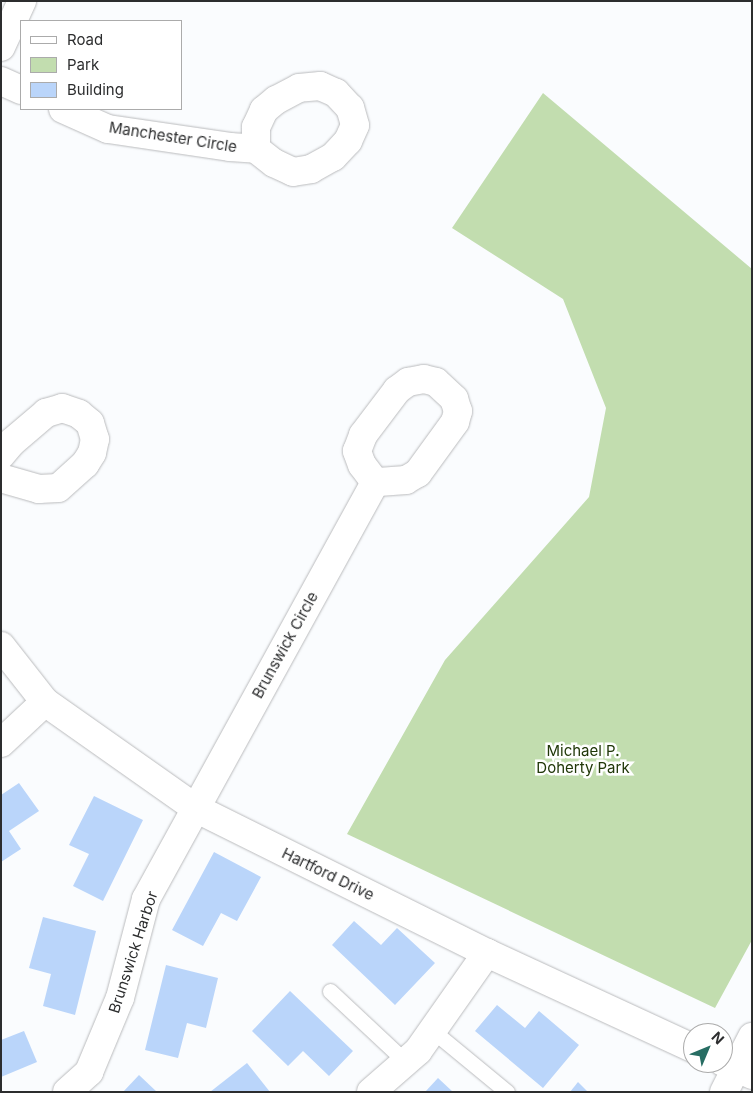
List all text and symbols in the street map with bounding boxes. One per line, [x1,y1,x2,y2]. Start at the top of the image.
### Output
legend [20,20,182,110]
text: Road [67,30,103,49]
text: Park [67,55,99,74]
text: Building [67,80,124,99]
street label: Manchester Circle [108,118,238,156]
street label: Brunswick Circle [248,589,322,701]
park label: Michael P. Doherty Park [536,741,630,776]
street label: Hartford Drive [279,844,377,904]
street label: Brunswick Harbor [105,889,161,1015]
north arrow [683,1023,733,1073]
text: N [708,1028,728,1048]

